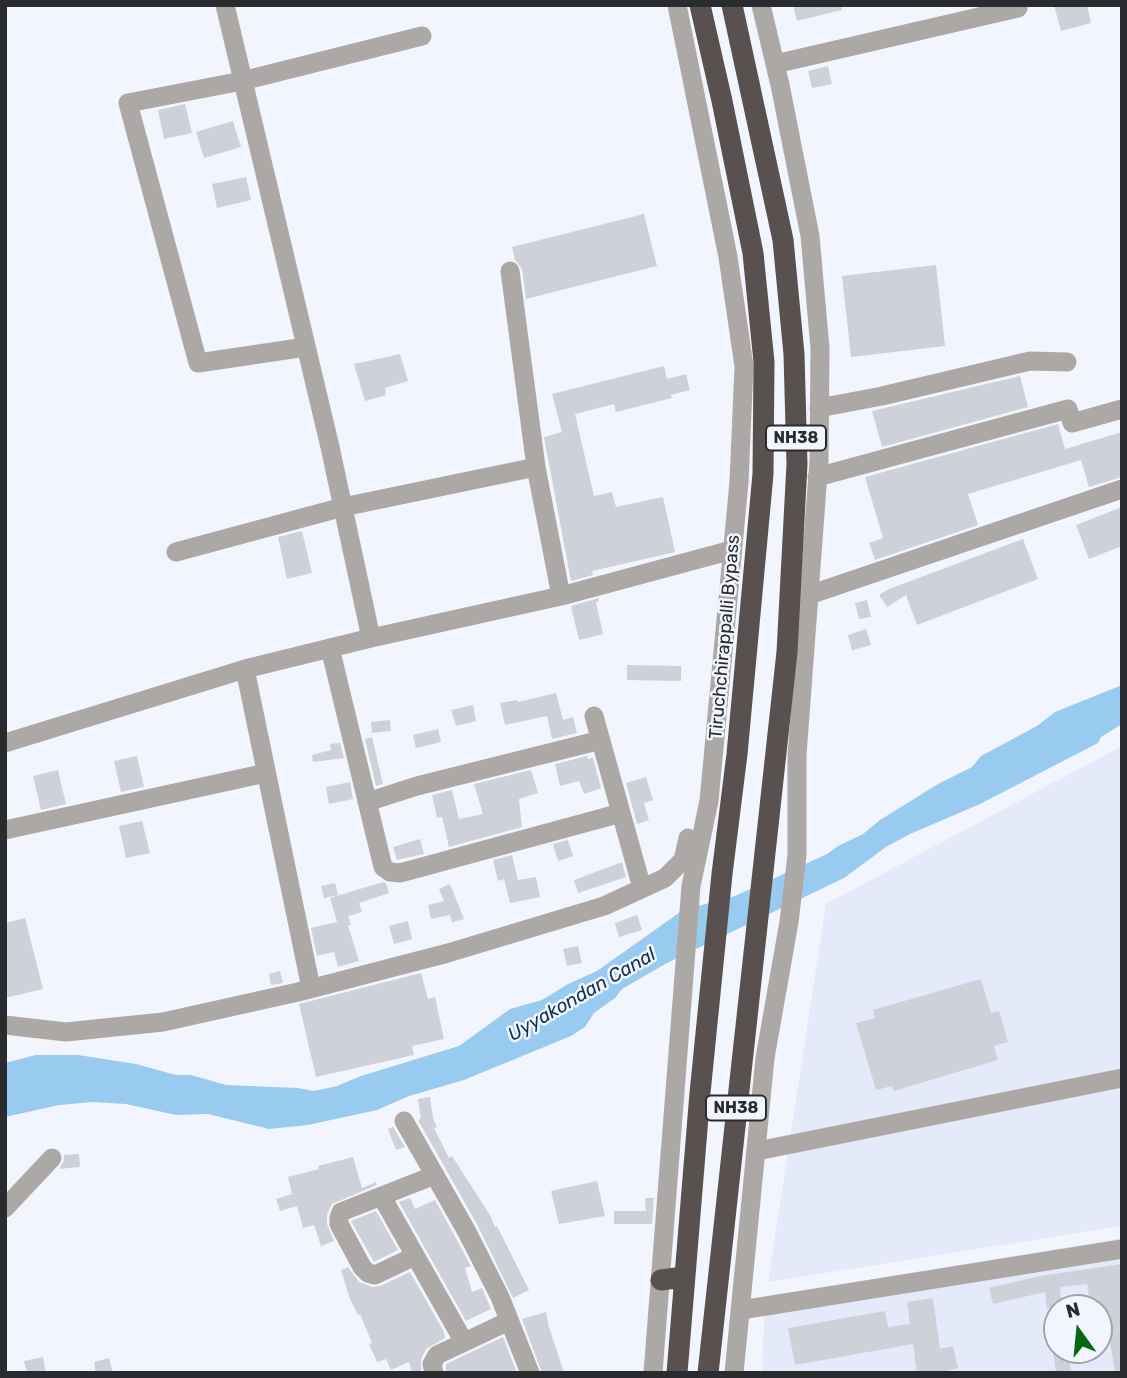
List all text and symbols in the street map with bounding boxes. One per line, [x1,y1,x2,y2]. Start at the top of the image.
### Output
road number: NH38 [766,426,826,450]
street label: Tiruchchirappalli Bypass [705,534,745,740]
water label: Uyyakondan Canal [504,943,660,1047]
road number: NH38 [706,1096,766,1120]
north arrow [1043,1294,1113,1364]
text: N [1063,1297,1083,1323]

